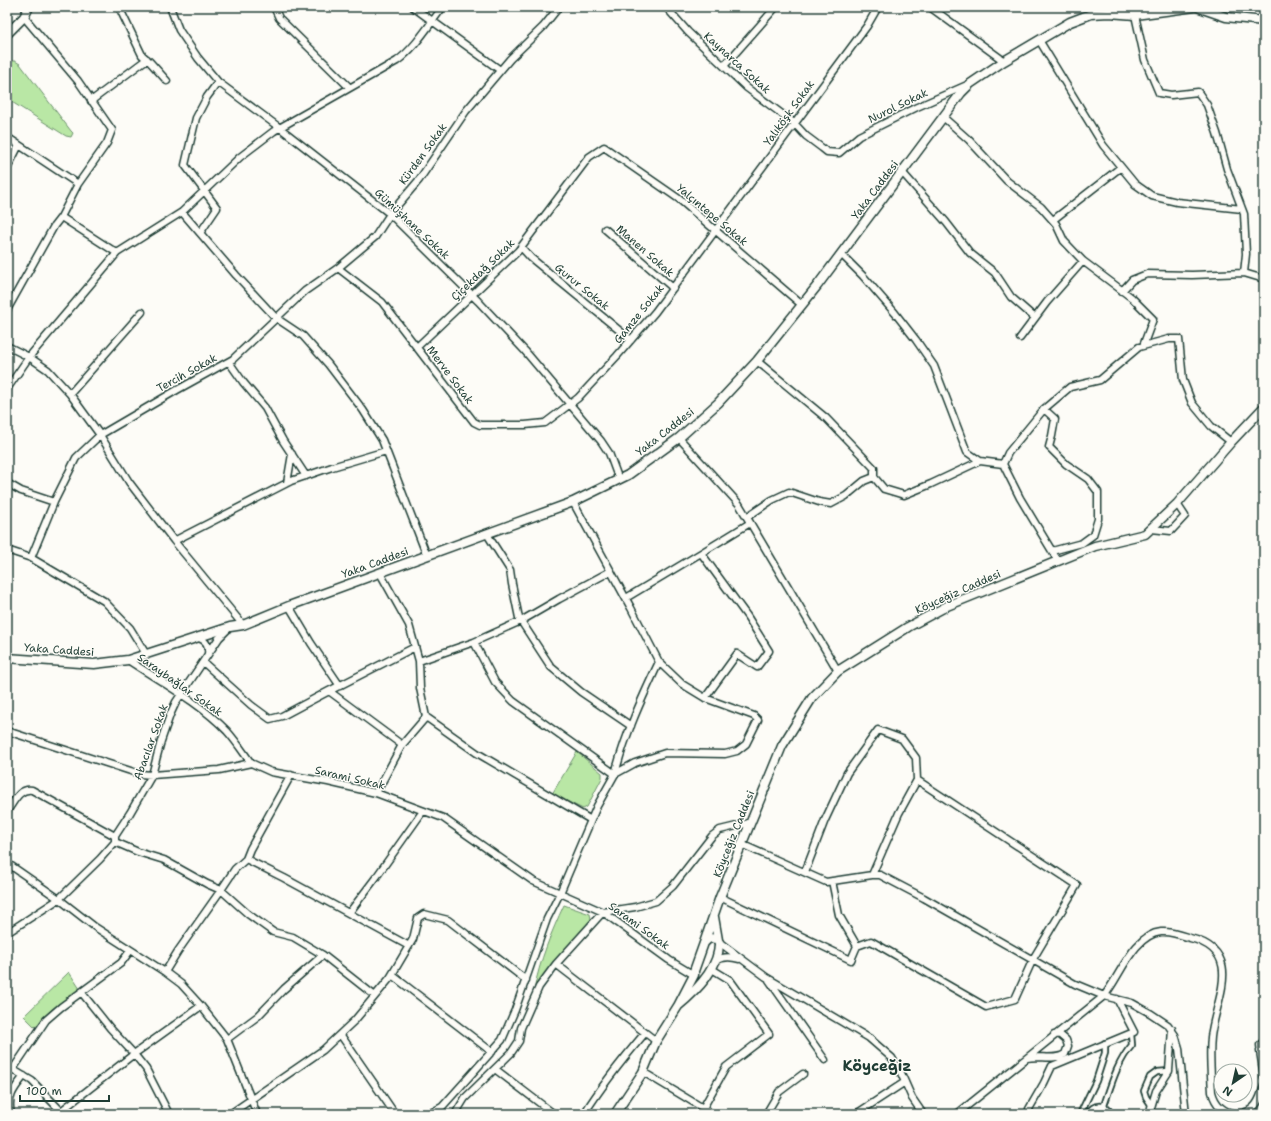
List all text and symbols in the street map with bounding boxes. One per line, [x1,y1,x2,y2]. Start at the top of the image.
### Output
street label: Kaynarca Sokak [700,29,774,97]
street label: Yalıköşk Sokak [760,77,818,149]
street label: Nurol Sokak [866,85,930,127]
street label: Kürden Sokak [396,120,450,188]
street label: Yaka Caddesi [848,157,902,223]
street label: Yalçıntepe Sokak [673,181,751,249]
street label: Gümüşhane Sokak [371,185,453,263]
street label: Manen Sokak [613,222,677,280]
street label: Çiçekdağ Sokak [448,236,518,304]
street label: Gurur Sokak [551,260,613,314]
street label: Gamze Sokak [610,281,668,347]
street label: Merve Sokak [423,343,477,407]
street label: Tercih Sokak [154,350,220,396]
street label: Yaka Caddesi [633,404,697,460]
street label: Yaka Caddesi [339,544,411,582]
street label: Köyceğiz Caddesi [913,566,1003,618]
street label: Yaka Caddesi [23,640,95,660]
street label: Saraybağlar Sokak [135,650,225,720]
street label: Abacılar Sokak [130,702,172,782]
street label: Sarami Sokak [313,763,387,793]
street label: Köyceğiz Caddesi [710,788,758,880]
street label: Sarami Sokak [605,899,673,953]
district label: Köyceğiz [842,1056,912,1076]
north arrow [1213,1063,1253,1103]
scale bar [20,1077,109,1103]
text: N [1220,1082,1235,1100]
text: 100 m [26,1083,62,1099]

